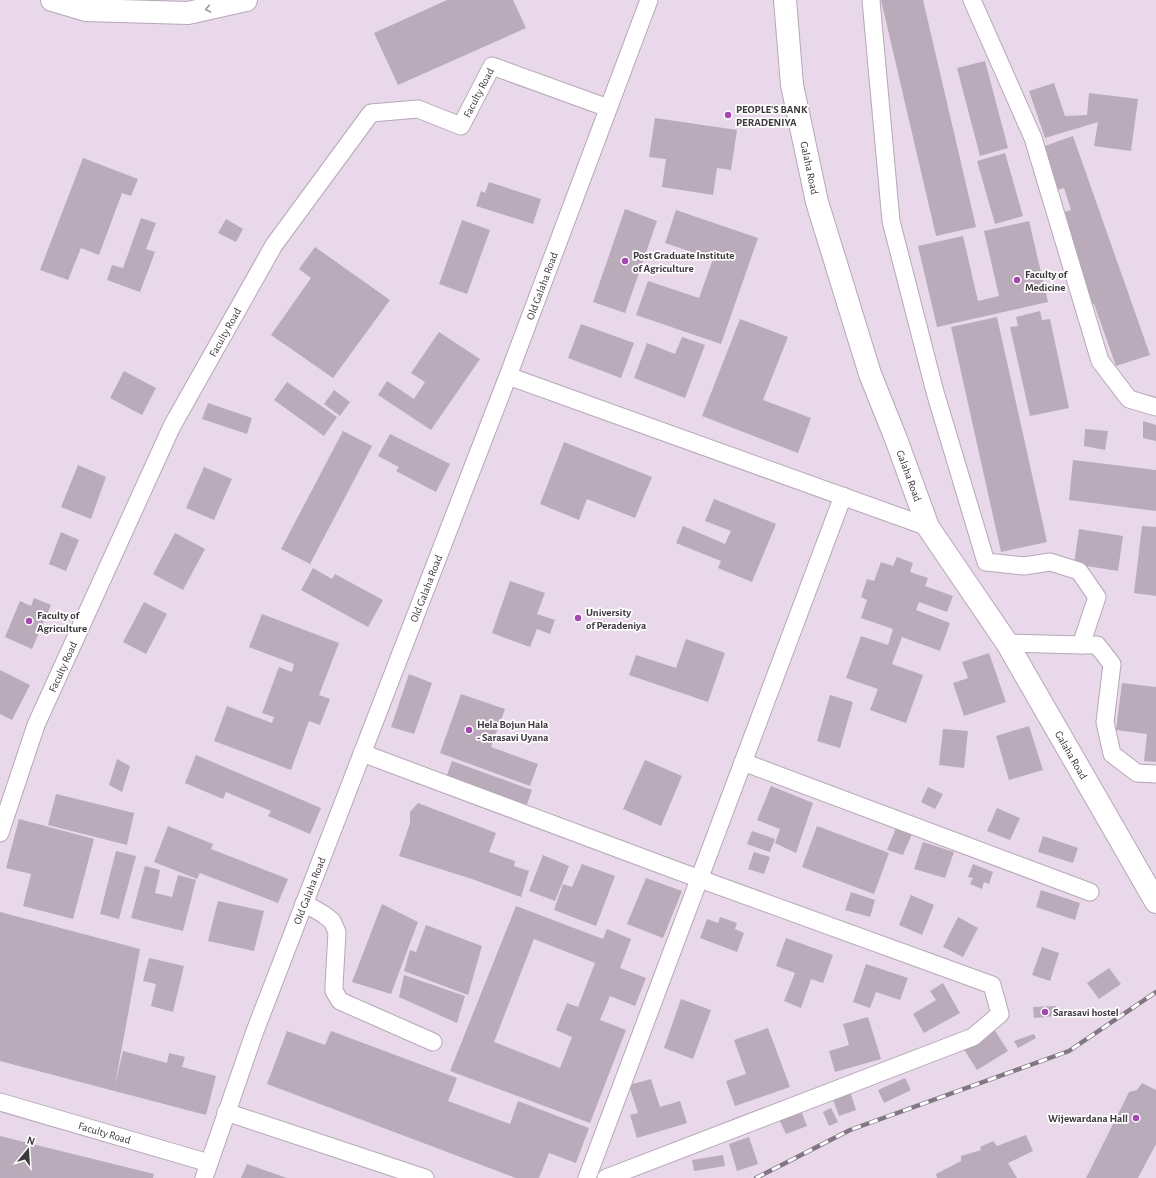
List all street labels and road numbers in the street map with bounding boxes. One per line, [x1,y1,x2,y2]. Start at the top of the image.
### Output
street label: Faculty Road [461,66,496,119]
street label: Galaha Road [798,140,820,196]
street label: Old Galaha Road [525,251,560,321]
street label: Faculty Road [207,306,244,359]
street label: Galaha Road [894,449,923,503]
street label: Old Galaha Road [408,553,444,624]
street label: Faculty Road [47,640,79,694]
street label: Galaha Road [1053,729,1089,782]
street label: Old Galaha Road [292,855,328,926]
street label: Faculty Road [77,1120,132,1146]

